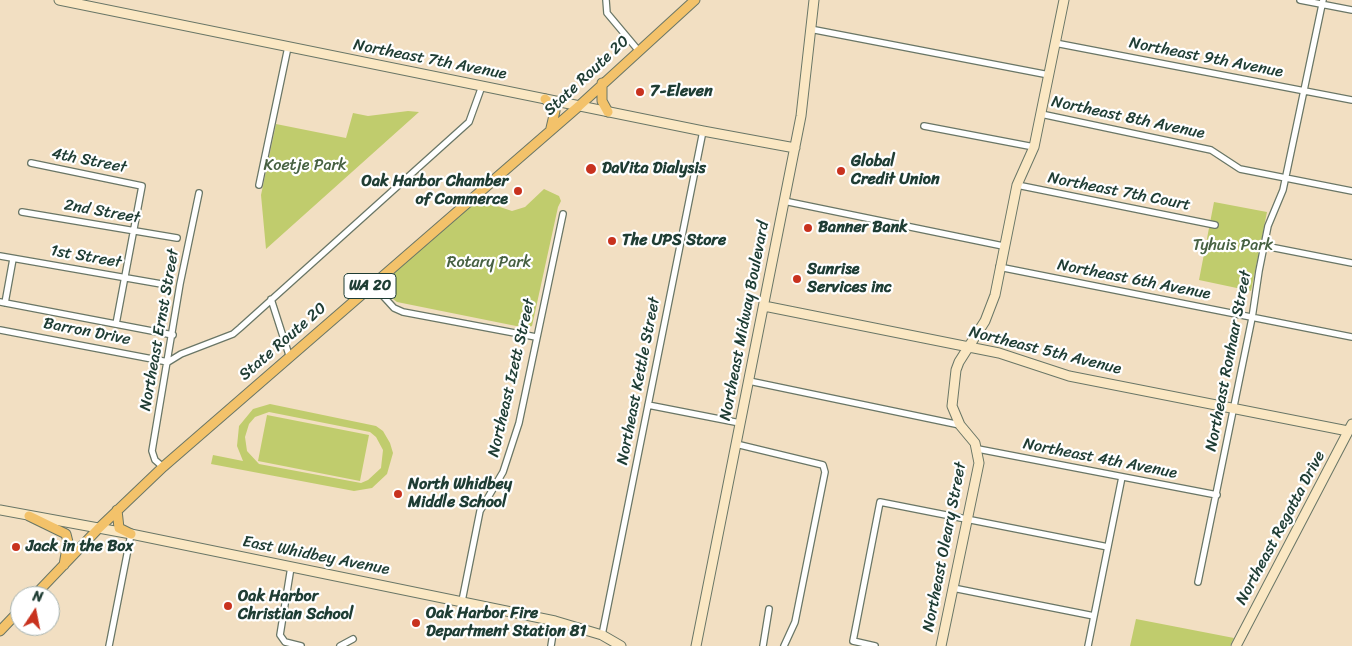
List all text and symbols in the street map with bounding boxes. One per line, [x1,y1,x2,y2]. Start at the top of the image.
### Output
street label: State Route 20 [541,32,633,120]
street label: Northeast 9th Avenue [1127,34,1285,82]
street label: Northeast 7th Avenue [352,36,508,84]
place label: 7-Eleven [650,82,713,102]
marker: 7-Eleven [634,86,646,98]
street label: Northeast 8th Avenue [1050,92,1206,144]
street label: 4th Street [50,144,128,178]
place label: Global Credit Union [851,152,940,190]
park label: Koetje Park [264,156,346,176]
place label: DaVita Dialysis [602,159,706,179]
marker: DaVita Dialysis [584,162,598,176]
marker: Global Credit Union [835,165,847,177]
street label: Northeast 7th Court [1046,169,1192,215]
place label: Oak Harbor Chamber of Commerce [362,172,508,210]
marker: Oak Harbor Chamber of Commerce [512,185,524,197]
street label: 2nd Street [62,196,142,228]
place label: Banner Bank [818,218,908,238]
street label: Northeast Midway Boulevard [716,220,774,422]
marker: Banner Bank [802,222,814,234]
place label: The UPS Store [622,231,726,251]
marker: The UPS Store [606,235,618,247]
park label: Tyhuis Park [1193,236,1273,256]
street label: 1st Street [49,241,123,273]
street label: Northeast Ernst Street [136,247,184,413]
park label: Rotary Park [447,253,531,273]
street label: Northeast 6th Avenue [1056,256,1212,304]
place label: Sunrise Services inc [807,260,892,298]
street label: Northeast Ronhaar Street [1202,269,1256,453]
marker: Sunrise Services inc [791,273,803,285]
road number: WA 20 [344,274,396,298]
street label: Northeast Kettle Street [613,295,665,467]
street label: Northeast Izett Street [484,297,540,459]
street label: State Route 20 [236,299,330,385]
street label: Barron Drive [42,314,132,350]
street label: Northeast 5th Avenue [967,323,1123,379]
street label: Northeast 4th Avenue [1021,435,1179,483]
street label: Northeast Regatta Drive [1232,448,1330,608]
street label: Northeast Oleary Street [919,460,971,634]
place label: North Whidbey Middle School [408,475,512,513]
marker: North Whidbey Middle School [392,488,404,500]
street label: East Whidbey Avenue [241,532,391,580]
place label: Jack in the Box [26,537,134,557]
marker: Jack in the Box [10,541,22,553]
text: N [31,584,45,610]
north arrow [10,586,60,636]
place label: Oak Harbor Christian School [238,587,353,625]
marker: Oak Harbor Christian School [222,600,234,612]
place label: Oak Harbor Fire Department Station 81 [426,604,586,642]
marker: Oak Harbor Fire Department Station 81 [410,617,422,629]

